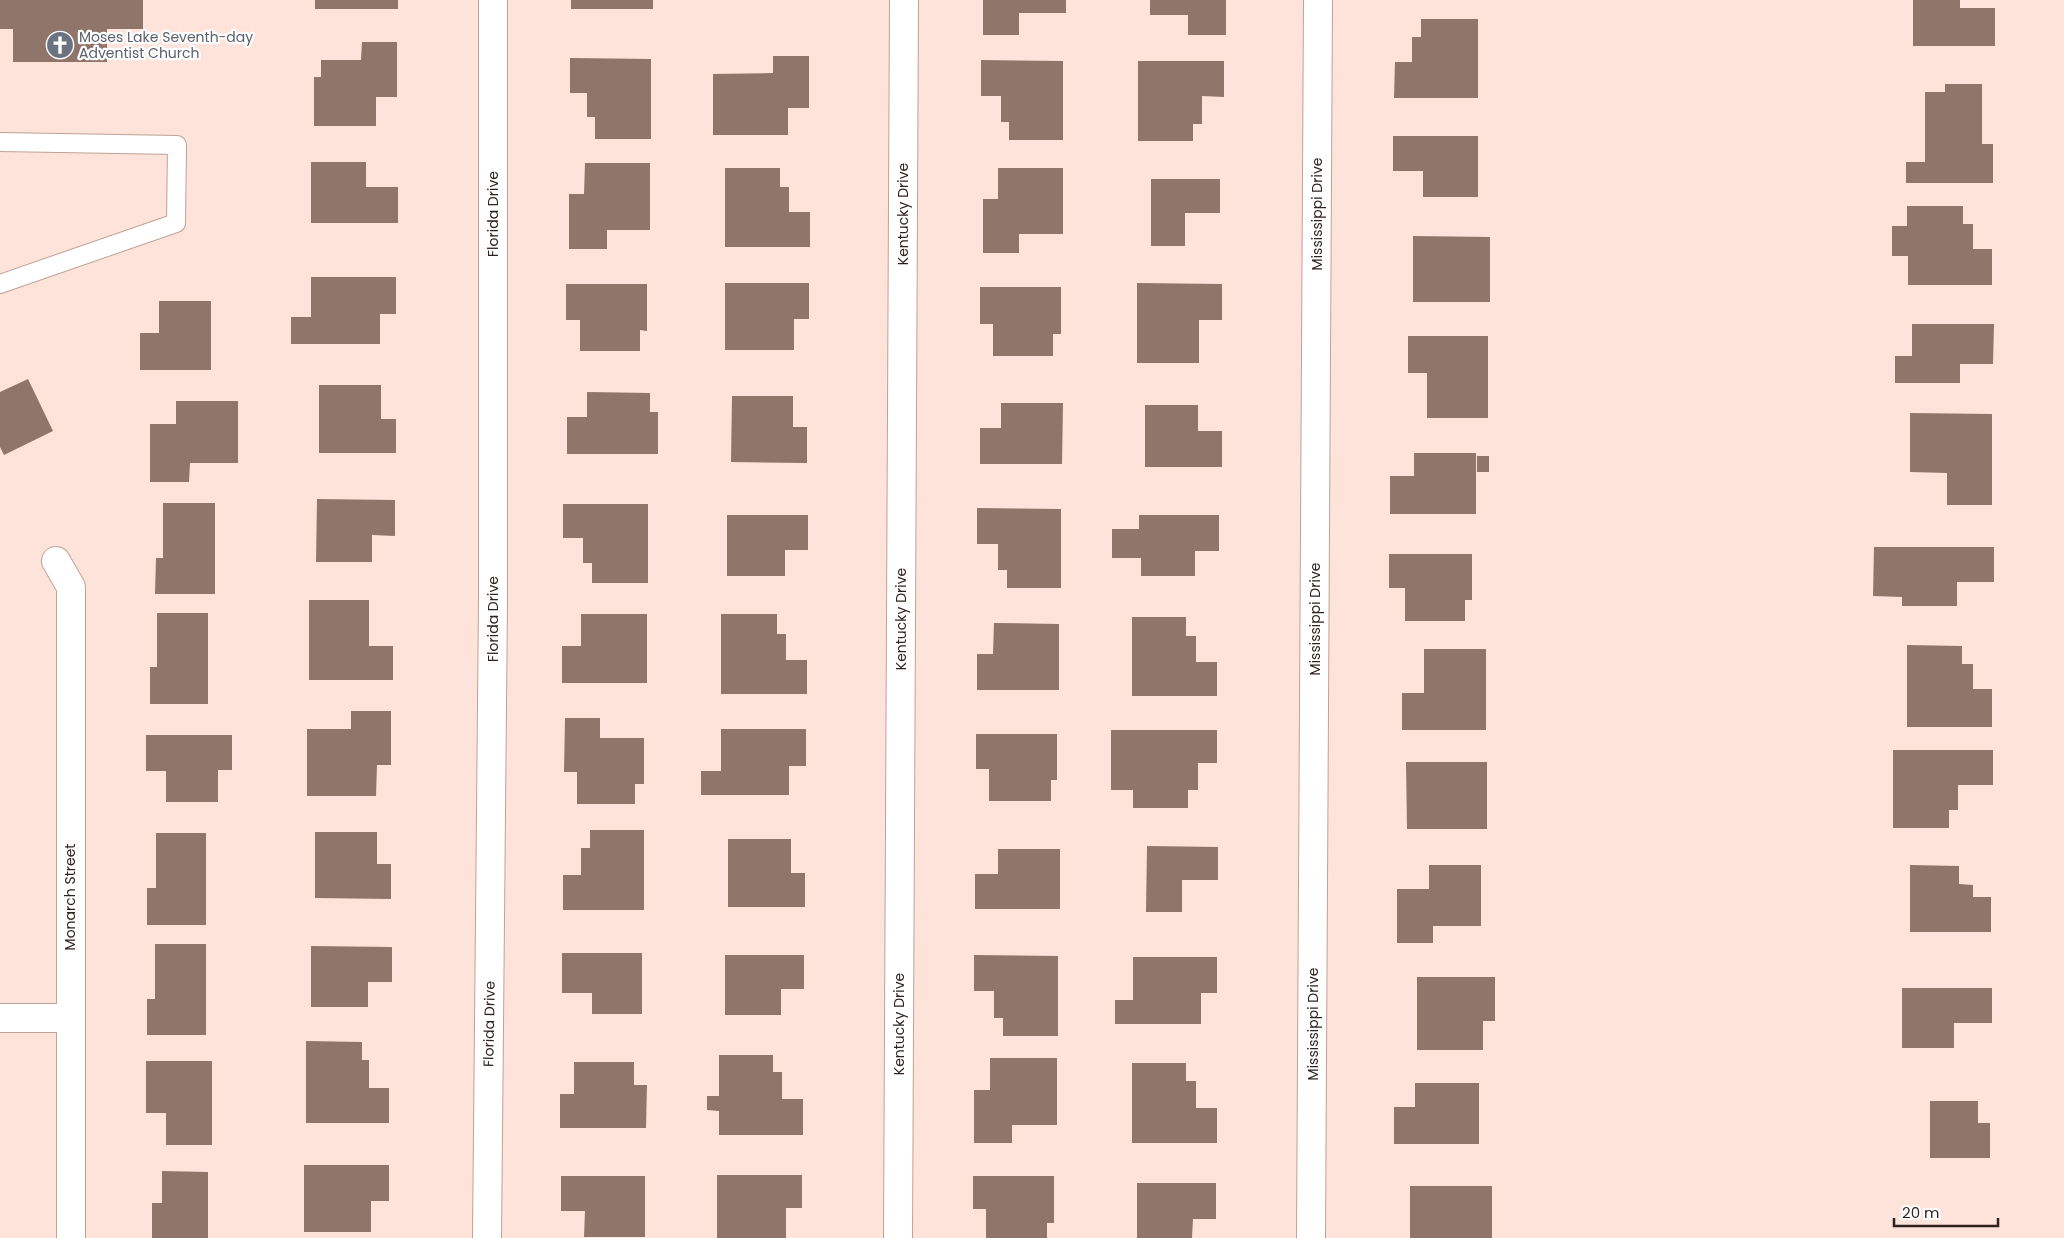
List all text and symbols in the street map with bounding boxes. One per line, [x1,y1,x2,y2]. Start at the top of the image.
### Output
place label: Moses Lake Seventh-day Adventist Church [79,27,253,63]
church icon: Moses Lake Seventh-day Adventist Church [45,30,75,60]
street label: Mississippi Drive [1307,157,1327,270]
street label: Kentucky Drive [893,162,913,265]
street label: Florida Drive [483,171,503,257]
street label: Mississippi Drive [1305,562,1325,675]
street label: Kentucky Drive [891,567,911,670]
street label: Florida Drive [483,576,503,662]
street label: Monarch Street [60,844,80,950]
street label: Mississippi Drive [1303,967,1323,1080]
street label: Kentucky Drive [889,972,909,1075]
street label: Florida Drive [478,981,500,1067]
scale bar [1894,1196,1998,1228]
text: 20 m [1902,1202,1940,1223]

